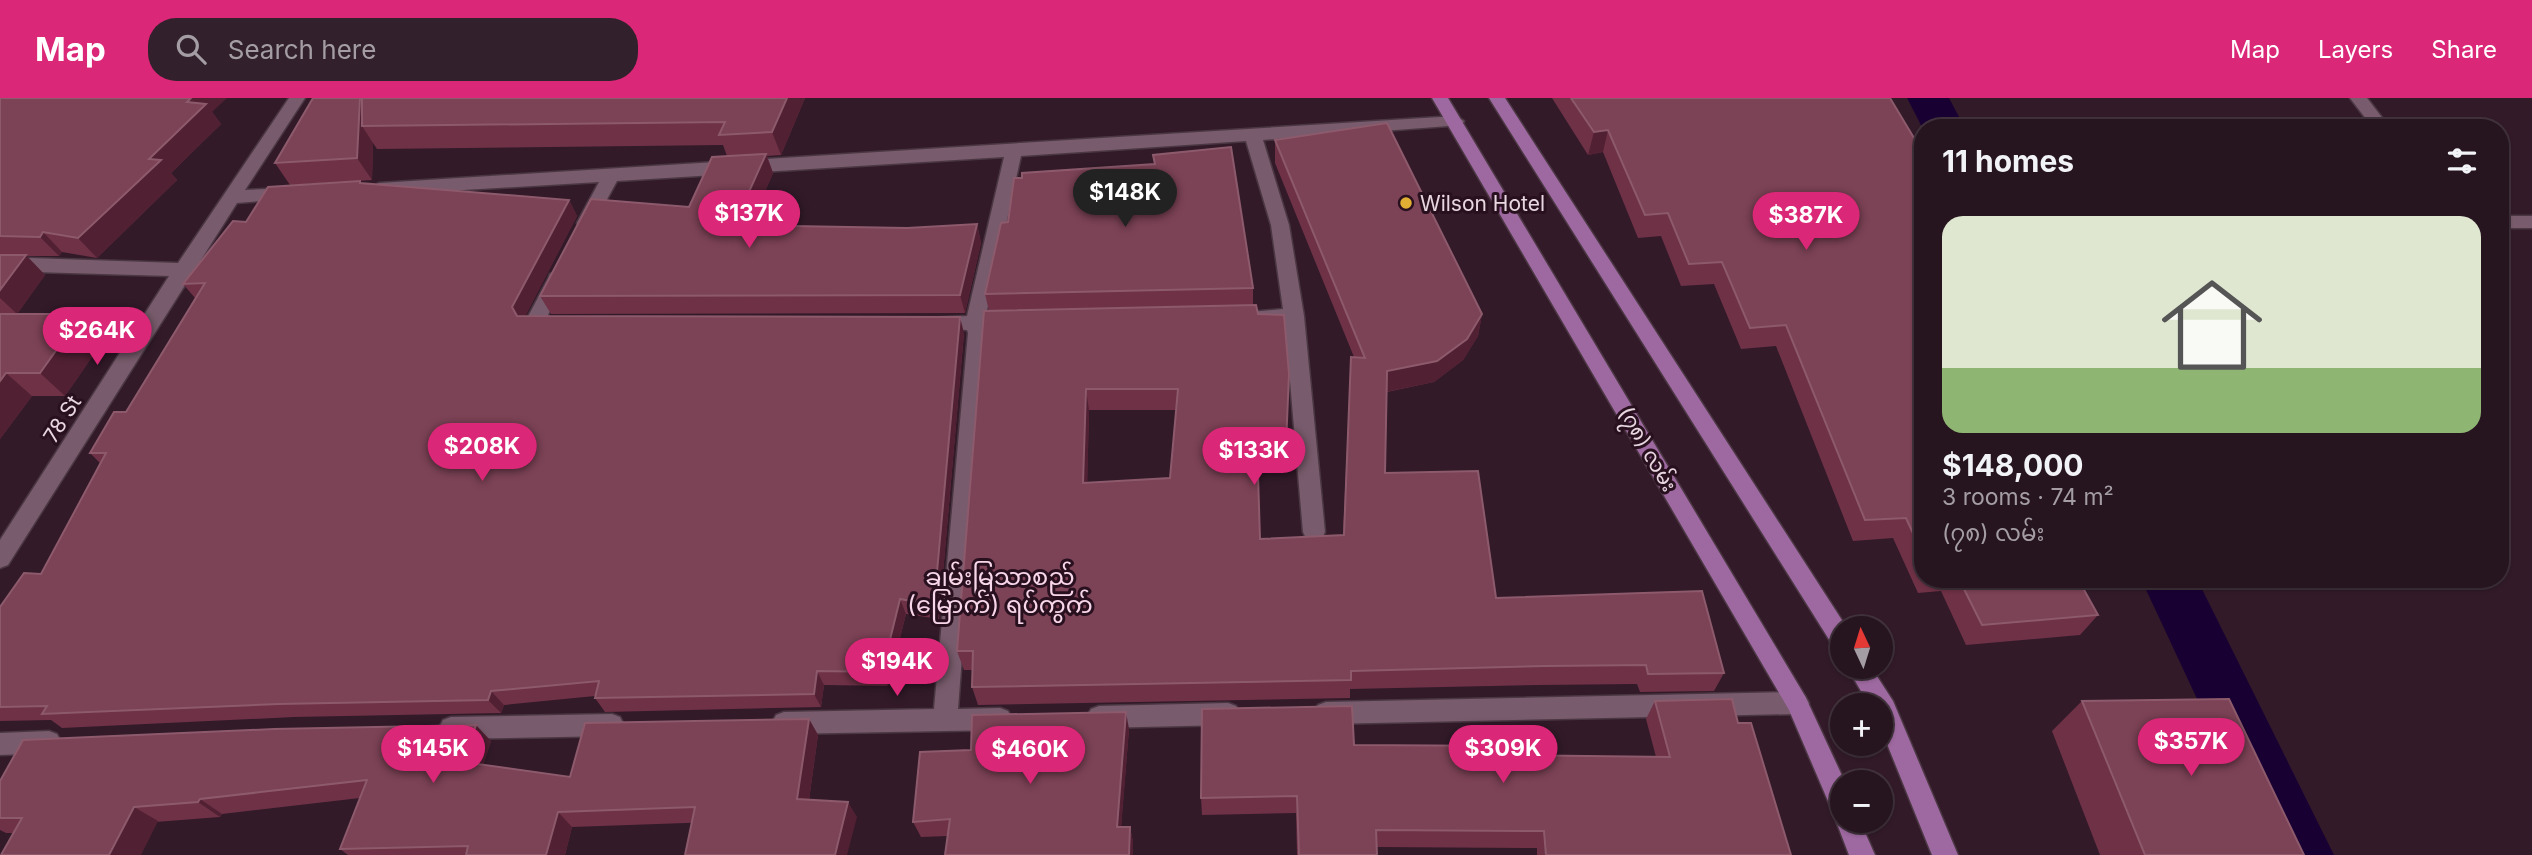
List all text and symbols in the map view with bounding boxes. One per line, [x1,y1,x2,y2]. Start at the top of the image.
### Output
search box [148,18,638,81]
text: Map [35,29,106,69]
icon: search [172,30,210,68]
text: Search here [228,34,376,65]
text: Map [2230,35,2280,64]
text: Layers [2318,35,2393,64]
text: Share [2431,35,2497,64]
icon: filters [2443,142,2481,180]
text: 11 homes [1942,143,2074,179]
pin: $148K [1076,170,1174,229]
text: $148K [1089,178,1161,206]
pin: $137K [700,190,798,250]
place label: Wilson Hotel [1420,191,1545,216]
pin: $387K [1757,192,1855,252]
marker: Wilson Hotel [1398,195,1414,211]
text: $137K [714,199,784,227]
text: $387K [1769,201,1843,229]
icon: home [2149,262,2275,388]
pin: $264K [48,308,146,367]
text: $264K [59,316,135,344]
street label: 78 St [38,391,86,447]
street label: (၇၈) လမ်း [1609,401,1685,498]
pin: $208K [433,424,531,483]
pin: $133K [1205,428,1303,487]
text: $208K [444,432,520,460]
text: $133K [1218,436,1290,464]
text: $148,000 [1942,447,2084,483]
text: 3 rooms · 74 m² [1942,483,2114,511]
text: (၇၈) လမ်း [1942,519,2045,547]
district label: ချမ်းမြသာစည် (မြောက်) ရပ်ကွက် [907,561,1093,624]
north arrow [1830,616,1894,679]
map controls [1830,616,1893,833]
pin: $194K [848,638,946,698]
text: $194K [861,647,933,675]
button: + [1830,693,1893,756]
pin: $357K [2142,718,2240,778]
pin: $145K [384,726,482,785]
pin: $460K [981,726,1079,786]
pin: $309K [1454,726,1552,785]
text: $357K [2154,727,2228,755]
text: $145K [397,734,469,762]
text: $309K [1465,734,1541,762]
text: $460K [991,735,1069,763]
button: − [1830,770,1893,833]

